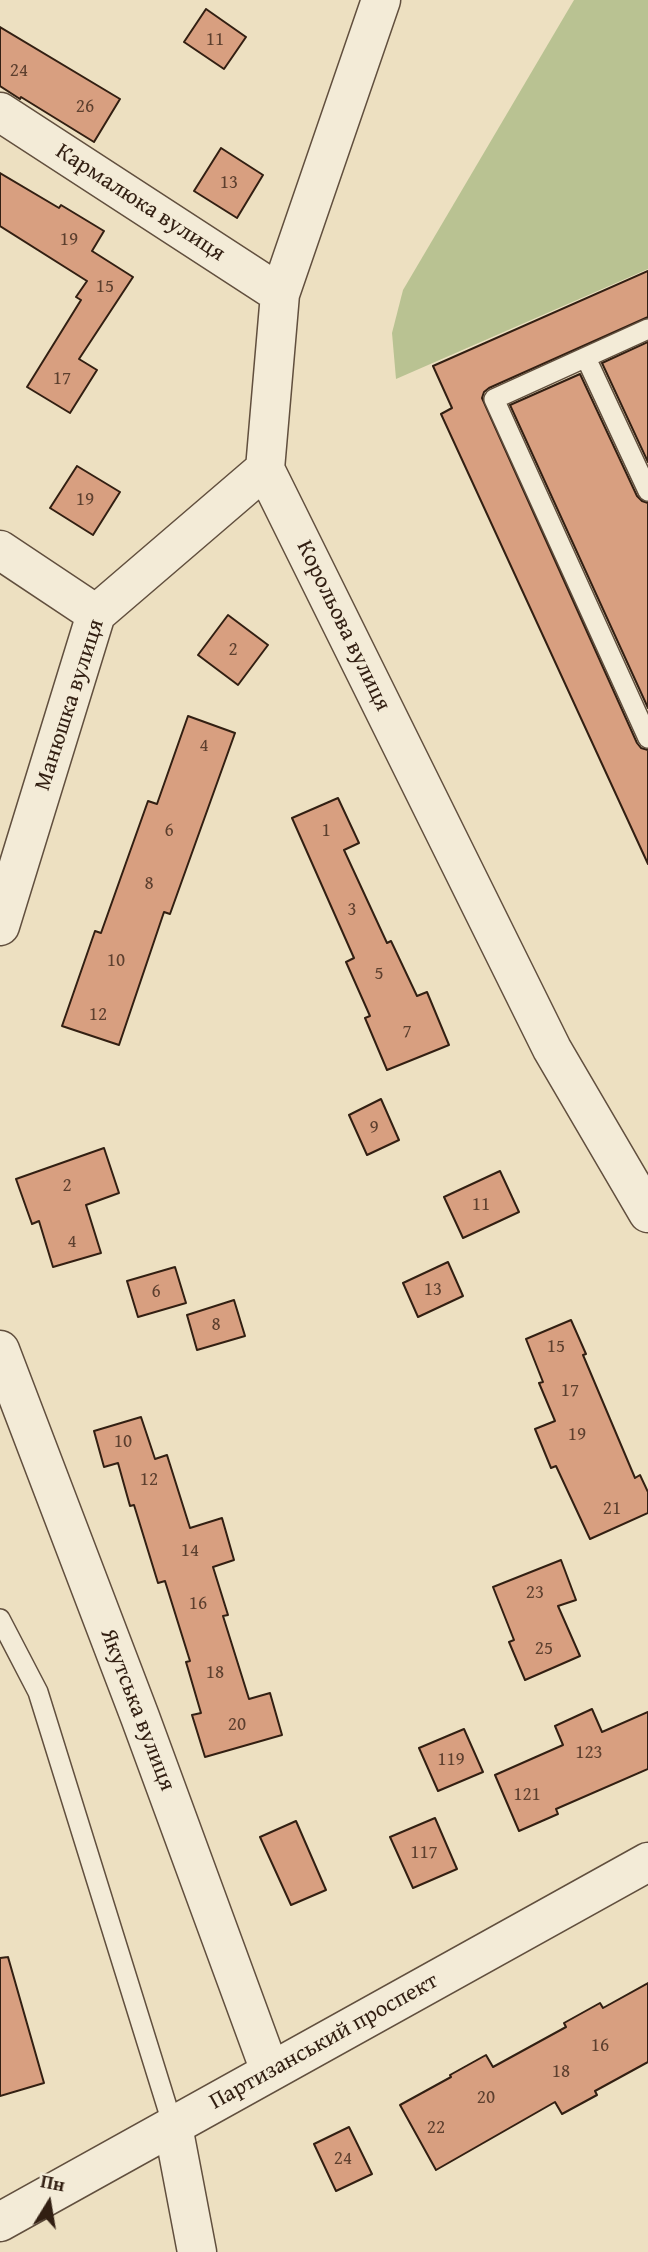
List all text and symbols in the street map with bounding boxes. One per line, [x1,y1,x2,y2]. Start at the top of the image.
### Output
house number: 11 [206,29,224,51]
house number: 24 [10,60,28,82]
house number: 26 [76,96,94,118]
street label: Кармалюка вулиця [50,138,230,268]
house number: 13 [220,172,238,194]
house number: 19 [60,229,78,251]
house number: 15 [96,276,114,298]
house number: 17 [53,368,71,390]
house number: 19 [76,489,94,511]
street label: Корольова вулиця [290,536,396,716]
street label: Манюшка вулиця [29,616,111,794]
house number: 2 [228,639,238,661]
house number: 4 [199,735,209,757]
house number: 6 [164,820,174,842]
house number: 1 [321,820,331,842]
house number: 8 [144,873,154,895]
house number: 3 [347,899,357,921]
house number: 10 [107,950,125,972]
house number: 5 [374,963,384,985]
house number: 12 [89,1004,107,1026]
house number: 7 [402,1021,412,1043]
house number: 9 [369,1117,379,1139]
house number: 2 [62,1175,72,1197]
house number: 11 [472,1194,490,1216]
house number: 4 [67,1231,77,1253]
house number: 13 [424,1279,442,1301]
house number: 6 [151,1281,161,1303]
house number: 8 [211,1314,221,1336]
house number: 15 [547,1336,565,1358]
house number: 17 [561,1380,579,1402]
house number: 19 [568,1424,586,1446]
house number: 10 [114,1431,132,1453]
house number: 12 [140,1469,158,1491]
house number: 21 [603,1498,621,1520]
house number: 14 [181,1540,199,1562]
house number: 23 [526,1582,544,1604]
house number: 16 [189,1593,207,1615]
street label: Якутська вулиця [93,1625,181,1795]
house number: 25 [535,1638,553,1660]
house number: 18 [206,1662,224,1684]
house number: 20 [228,1714,246,1736]
house number: 123 [575,1742,603,1764]
house number: 119 [437,1749,465,1771]
house number: 121 [513,1784,541,1806]
house number: 117 [410,1842,438,1864]
street label: Партизанський проспект [205,1968,443,2116]
house number: 16 [591,2035,609,2057]
house number: 18 [552,2061,570,2083]
house number: 20 [477,2087,495,2109]
house number: 22 [427,2117,445,2139]
house number: 24 [334,2148,352,2170]
text: Пн [38,2166,68,2198]
north arrow [14,2168,84,2238]

